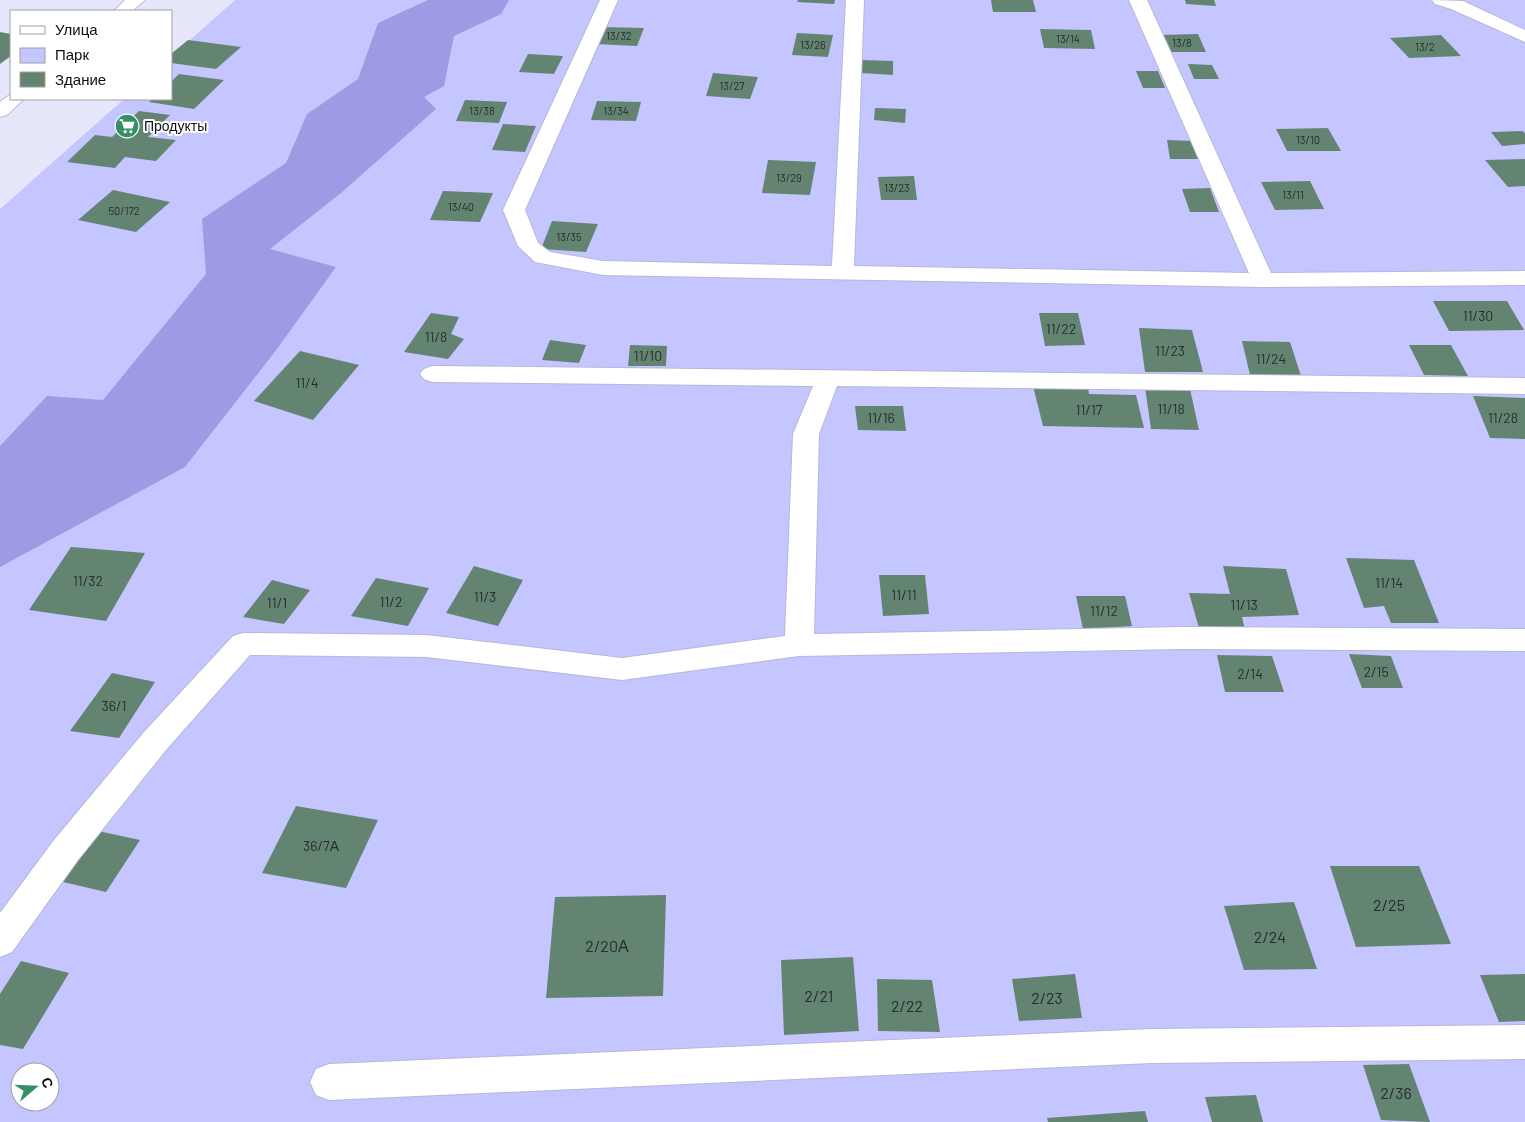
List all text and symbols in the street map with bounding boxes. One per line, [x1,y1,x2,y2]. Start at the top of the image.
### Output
legend [10,10,172,100]
text: Улица [55,20,98,38]
house number: 13/32 [606,29,632,42]
house number: 13/14 [1056,32,1080,45]
house number: 13/8 [1172,36,1192,49]
house number: 13/26 [800,38,826,51]
house number: 13/2 [1415,40,1435,53]
text: Парк [55,45,89,63]
text: Здание [55,70,106,88]
house number: 13/27 [719,79,745,92]
house number: 13/38 [469,104,495,117]
house number: 13/34 [603,104,629,117]
supermarket icon: Продукты [114,113,140,139]
place label: Продукты [144,117,207,134]
house number: 13/10 [1296,133,1320,146]
house number: 13/29 [776,171,802,184]
house number: 13/23 [884,181,910,194]
house number: 13/11 [1282,188,1304,201]
house number: 13/40 [448,200,474,213]
house number: 50/172 [108,204,140,217]
house number: 13/35 [556,230,582,243]
house number: 11/30 [1463,307,1493,324]
house number: 11/22 [1046,320,1076,337]
house number: 11/8 [425,328,447,345]
house number: 11/23 [1155,342,1185,359]
house number: 11/10 [634,347,662,364]
house number: 11/24 [1256,350,1286,367]
house number: 11/4 [295,374,319,391]
house number: 11/18 [1157,400,1185,417]
house number: 11/17 [1076,401,1103,418]
house number: 11/16 [867,409,895,426]
house number: 11/28 [1488,409,1518,426]
house number: 11/32 [73,572,103,589]
house number: 11/14 [1375,574,1403,591]
house number: 11/11 [891,586,917,603]
house number: 11/3 [474,588,496,605]
house number: 11/2 [380,593,402,610]
house number: 11/1 [267,594,287,611]
house number: 11/13 [1230,596,1258,613]
house number: 11/12 [1090,602,1118,619]
house number: 2/15 [1363,663,1389,680]
house number: 2/14 [1237,665,1263,682]
house number: 36/1 [102,697,126,714]
house number: 36/7А [303,837,340,854]
house number: 2/25 [1373,895,1405,914]
house number: 2/24 [1254,927,1286,946]
house number: 2/20А [585,936,629,955]
house number: 2/21 [805,986,833,1005]
house number: 2/23 [1031,988,1063,1007]
house number: 2/22 [891,996,923,1015]
north arrow [10,1062,60,1112]
text: С [38,1075,57,1090]
house number: 2/36 [1380,1083,1412,1102]

